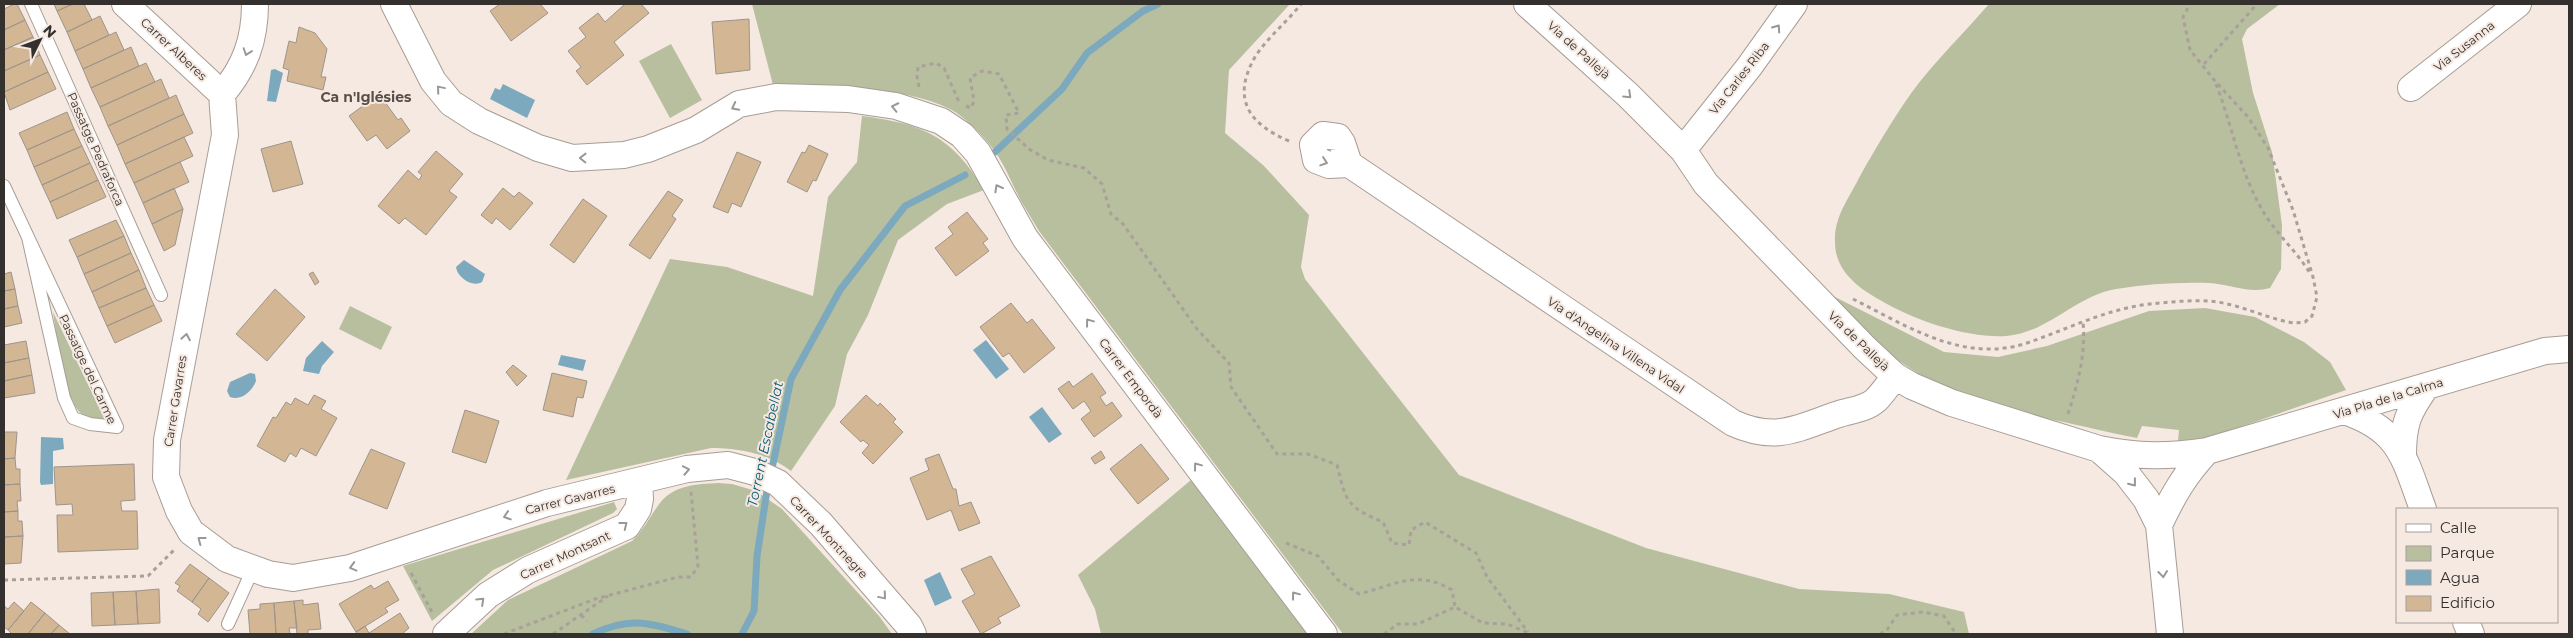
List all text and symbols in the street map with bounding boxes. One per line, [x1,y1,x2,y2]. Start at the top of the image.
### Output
north arrow [15,15,65,65]
street label: Carrer Alberes [138,15,210,84]
street label: Via de Pallejà [1544,18,1614,82]
street label: Via Susanna [2430,18,2498,74]
text: N [39,21,60,42]
one-way arrow [1771,24,1780,34]
street label: Via Carles Riba [1706,39,1772,117]
one-way arrow [243,47,253,55]
one-way arrow [436,86,445,95]
district label: Ca n'Iglésies [321,88,412,106]
one-way arrow [1622,89,1631,98]
street label: Passatge Pedraforca [64,90,128,208]
one-way arrow [731,101,740,111]
one-way arrow [890,102,899,112]
one-way arrow [579,153,586,163]
one-way arrow [1319,157,1328,167]
one-way arrow [994,184,1004,193]
street label: Via d'Angelina Villena Vidal [1545,294,1687,396]
street label: Via de Pallejà [1825,308,1893,374]
street label: Passatge del Carme [56,312,120,426]
one-way arrow [1086,319,1094,328]
one-way arrow [181,332,191,341]
street label: Carrer Empordà [1096,335,1166,421]
street label: Carrer Gavarres [160,354,190,448]
street label: Via Pla de la Calma [2331,374,2445,422]
water label: Torrent Escabellat [743,379,787,509]
one-way arrow [1194,462,1203,472]
one-way arrow [681,465,690,475]
one-way arrow [2128,477,2136,486]
street label: Carrer Gavarres [523,481,617,517]
street label: Carrer Montnegre [787,493,871,581]
legend [2396,508,2558,623]
one-way arrow [503,510,512,520]
text: Calle [2440,518,2477,537]
one-way arrow [618,522,628,531]
street label: Carrer Montsant [517,527,613,582]
one-way arrow [198,537,207,545]
text: Parque [2440,543,2495,562]
one-way arrow [348,561,357,572]
text: Agua [2440,568,2480,587]
one-way arrow [2157,570,2168,578]
one-way arrow [878,590,887,599]
one-way arrow [1292,591,1301,601]
text: Edificio [2440,593,2495,612]
one-way arrow [476,598,485,607]

